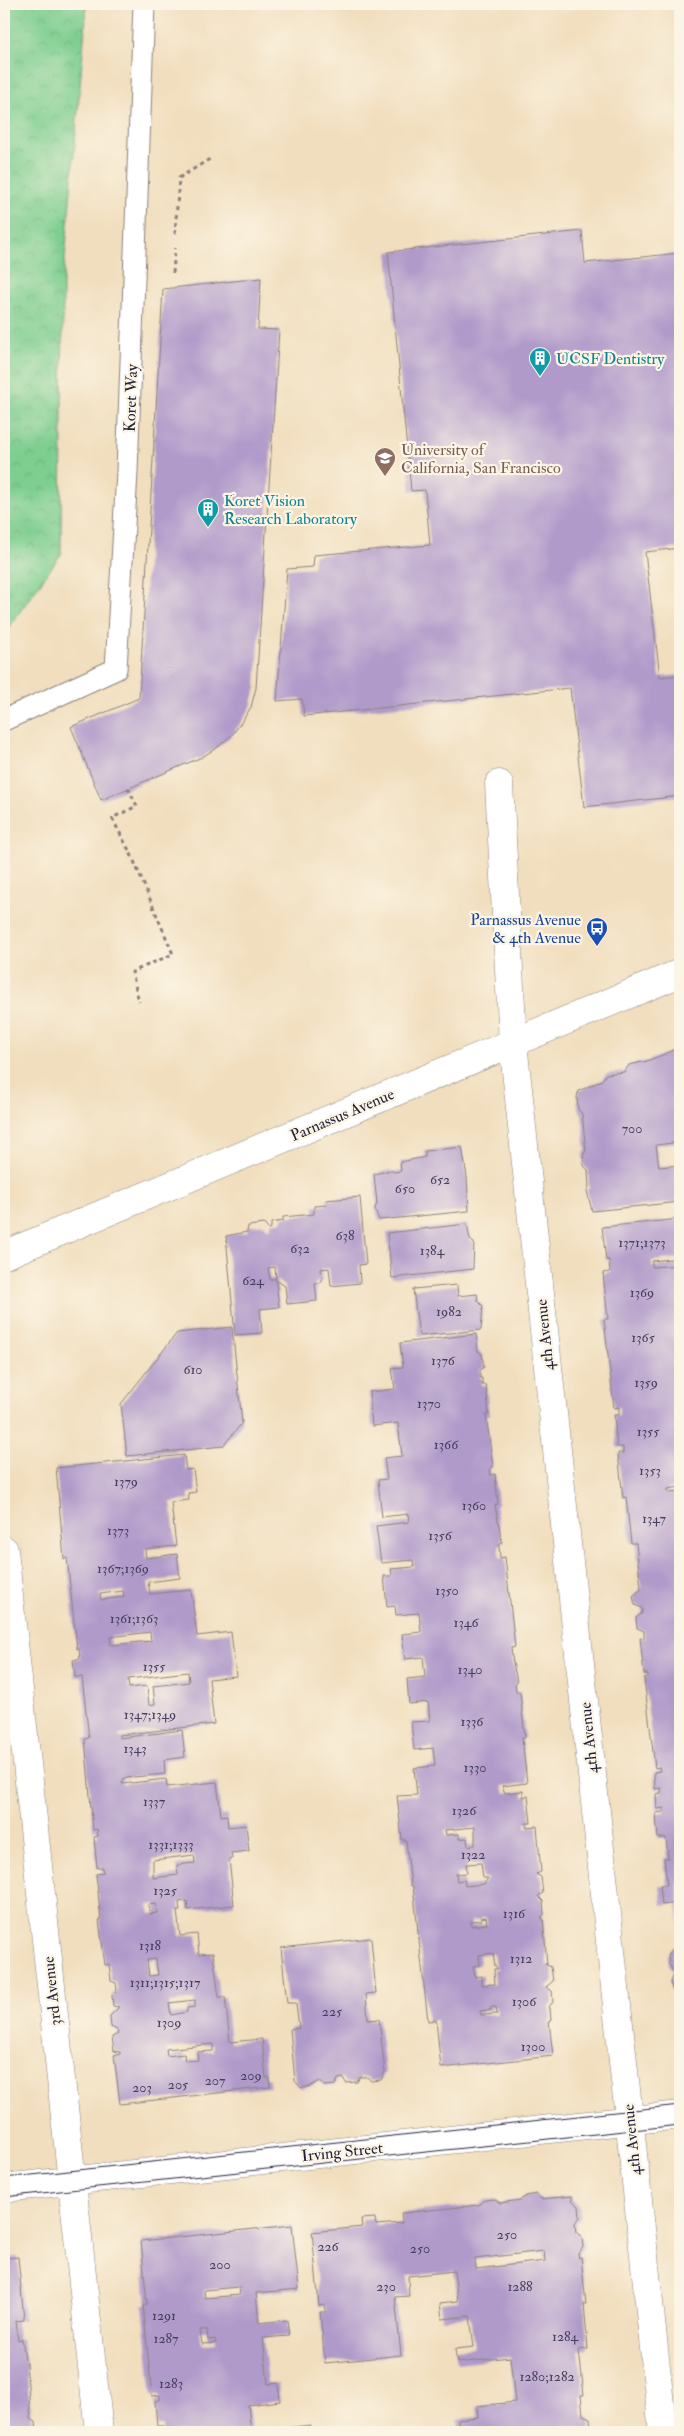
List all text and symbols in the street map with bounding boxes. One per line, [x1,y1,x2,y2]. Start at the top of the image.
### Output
building icon: UCSF Dentistry [528,346,552,377]
place label: UCSF Dentistry [556,349,665,369]
street label: Koret Way [120,363,142,432]
place label: University of California, San Francisco [401,440,561,478]
school or university icon: University of California, San Francisco [373,446,397,477]
place label: Koret Vision Research Laboratory [224,491,358,529]
building icon: Koret Vision Research Laboratory [196,497,220,528]
place label: Parnassus Avenue & 4th Avenue [470,910,581,948]
bus stop icon: Parnassus Avenue & 4th Avenue [585,916,609,947]
street label: Parnassus Avenue [288,1084,398,1146]
house number: 700 [622,1120,642,1137]
house number: 652 [430,1171,450,1188]
house number: 650 [395,1180,415,1197]
house number: 638 [336,1227,355,1244]
house number: 1371;1373 [618,1234,666,1251]
house number: 632 [290,1240,310,1257]
house number: 1384 [420,1242,446,1259]
house number: 624 [242,1272,265,1289]
house number: 1369 [630,1284,654,1301]
street label: 4th Avenue [531,1298,559,1372]
house number: 1982 [436,1303,462,1320]
house number: 1365 [631,1329,656,1346]
house number: 1376 [431,1352,456,1369]
house number: 610 [183,1361,203,1378]
house number: 1359 [634,1374,658,1391]
house number: 1370 [417,1395,441,1412]
house number: 1355 [637,1423,660,1440]
house number: 1366 [434,1436,459,1453]
house number: 1353 [639,1462,661,1479]
house number: 1379 [114,1473,138,1490]
house number: 1360 [462,1497,486,1514]
house number: 1347 [642,1510,667,1527]
house number: 1373 [107,1522,129,1539]
house number: 1356 [428,1527,453,1544]
house number: 1367;1369 [97,1560,149,1577]
house number: 1350 [435,1582,459,1599]
house number: 1361;1363 [110,1610,158,1627]
house number: 1346 [454,1614,479,1631]
house number: 1355 [143,1658,166,1675]
house number: 1340 [457,1661,483,1678]
street label: 4th Avenue [575,1701,603,1775]
house number: 1347;1349 [124,1706,176,1723]
house number: 1336 [461,1713,484,1730]
house number: 1343 [123,1740,147,1757]
house number: 1330 [464,1759,486,1776]
house number: 1337 [143,1793,166,1810]
house number: 1326 [452,1802,477,1819]
house number: 1331;1333 [148,1836,194,1853]
house number: 1322 [461,1846,485,1863]
house number: 1325 [153,1882,178,1899]
house number: 1316 [503,1905,526,1922]
house number: 1318 [139,1937,161,1954]
house number: 1312 [510,1950,532,1967]
street label: 3rd Avenue [38,1955,66,2027]
house number: 1311;1315;1317 [130,1974,201,1991]
house number: 1306 [512,1993,537,2010]
house number: 225 [322,2003,343,2020]
house number: 1309 [157,2014,181,2031]
house number: 1300 [521,2038,545,2055]
house number: 209 [240,2067,262,2084]
house number: 207 [205,2072,226,2089]
house number: 205 [168,2076,189,2093]
house number: 203 [132,2079,152,2096]
street label: 4th Avenue [618,2103,646,2177]
street label: Irving Street [300,2138,384,2166]
house number: 250 [497,2226,517,2243]
house number: 226 [317,2238,340,2255]
house number: 250 [410,2240,430,2257]
house number: 200 [209,2256,231,2273]
house number: 230 [376,2278,396,2295]
house number: 1288 [507,2278,533,2295]
house number: 1291 [152,2307,176,2324]
house number: 1284 [552,2328,580,2345]
house number: 1287 [153,2330,179,2347]
house number: 1280;1282 [519,2368,575,2385]
house number: 1283 [159,2375,183,2392]

